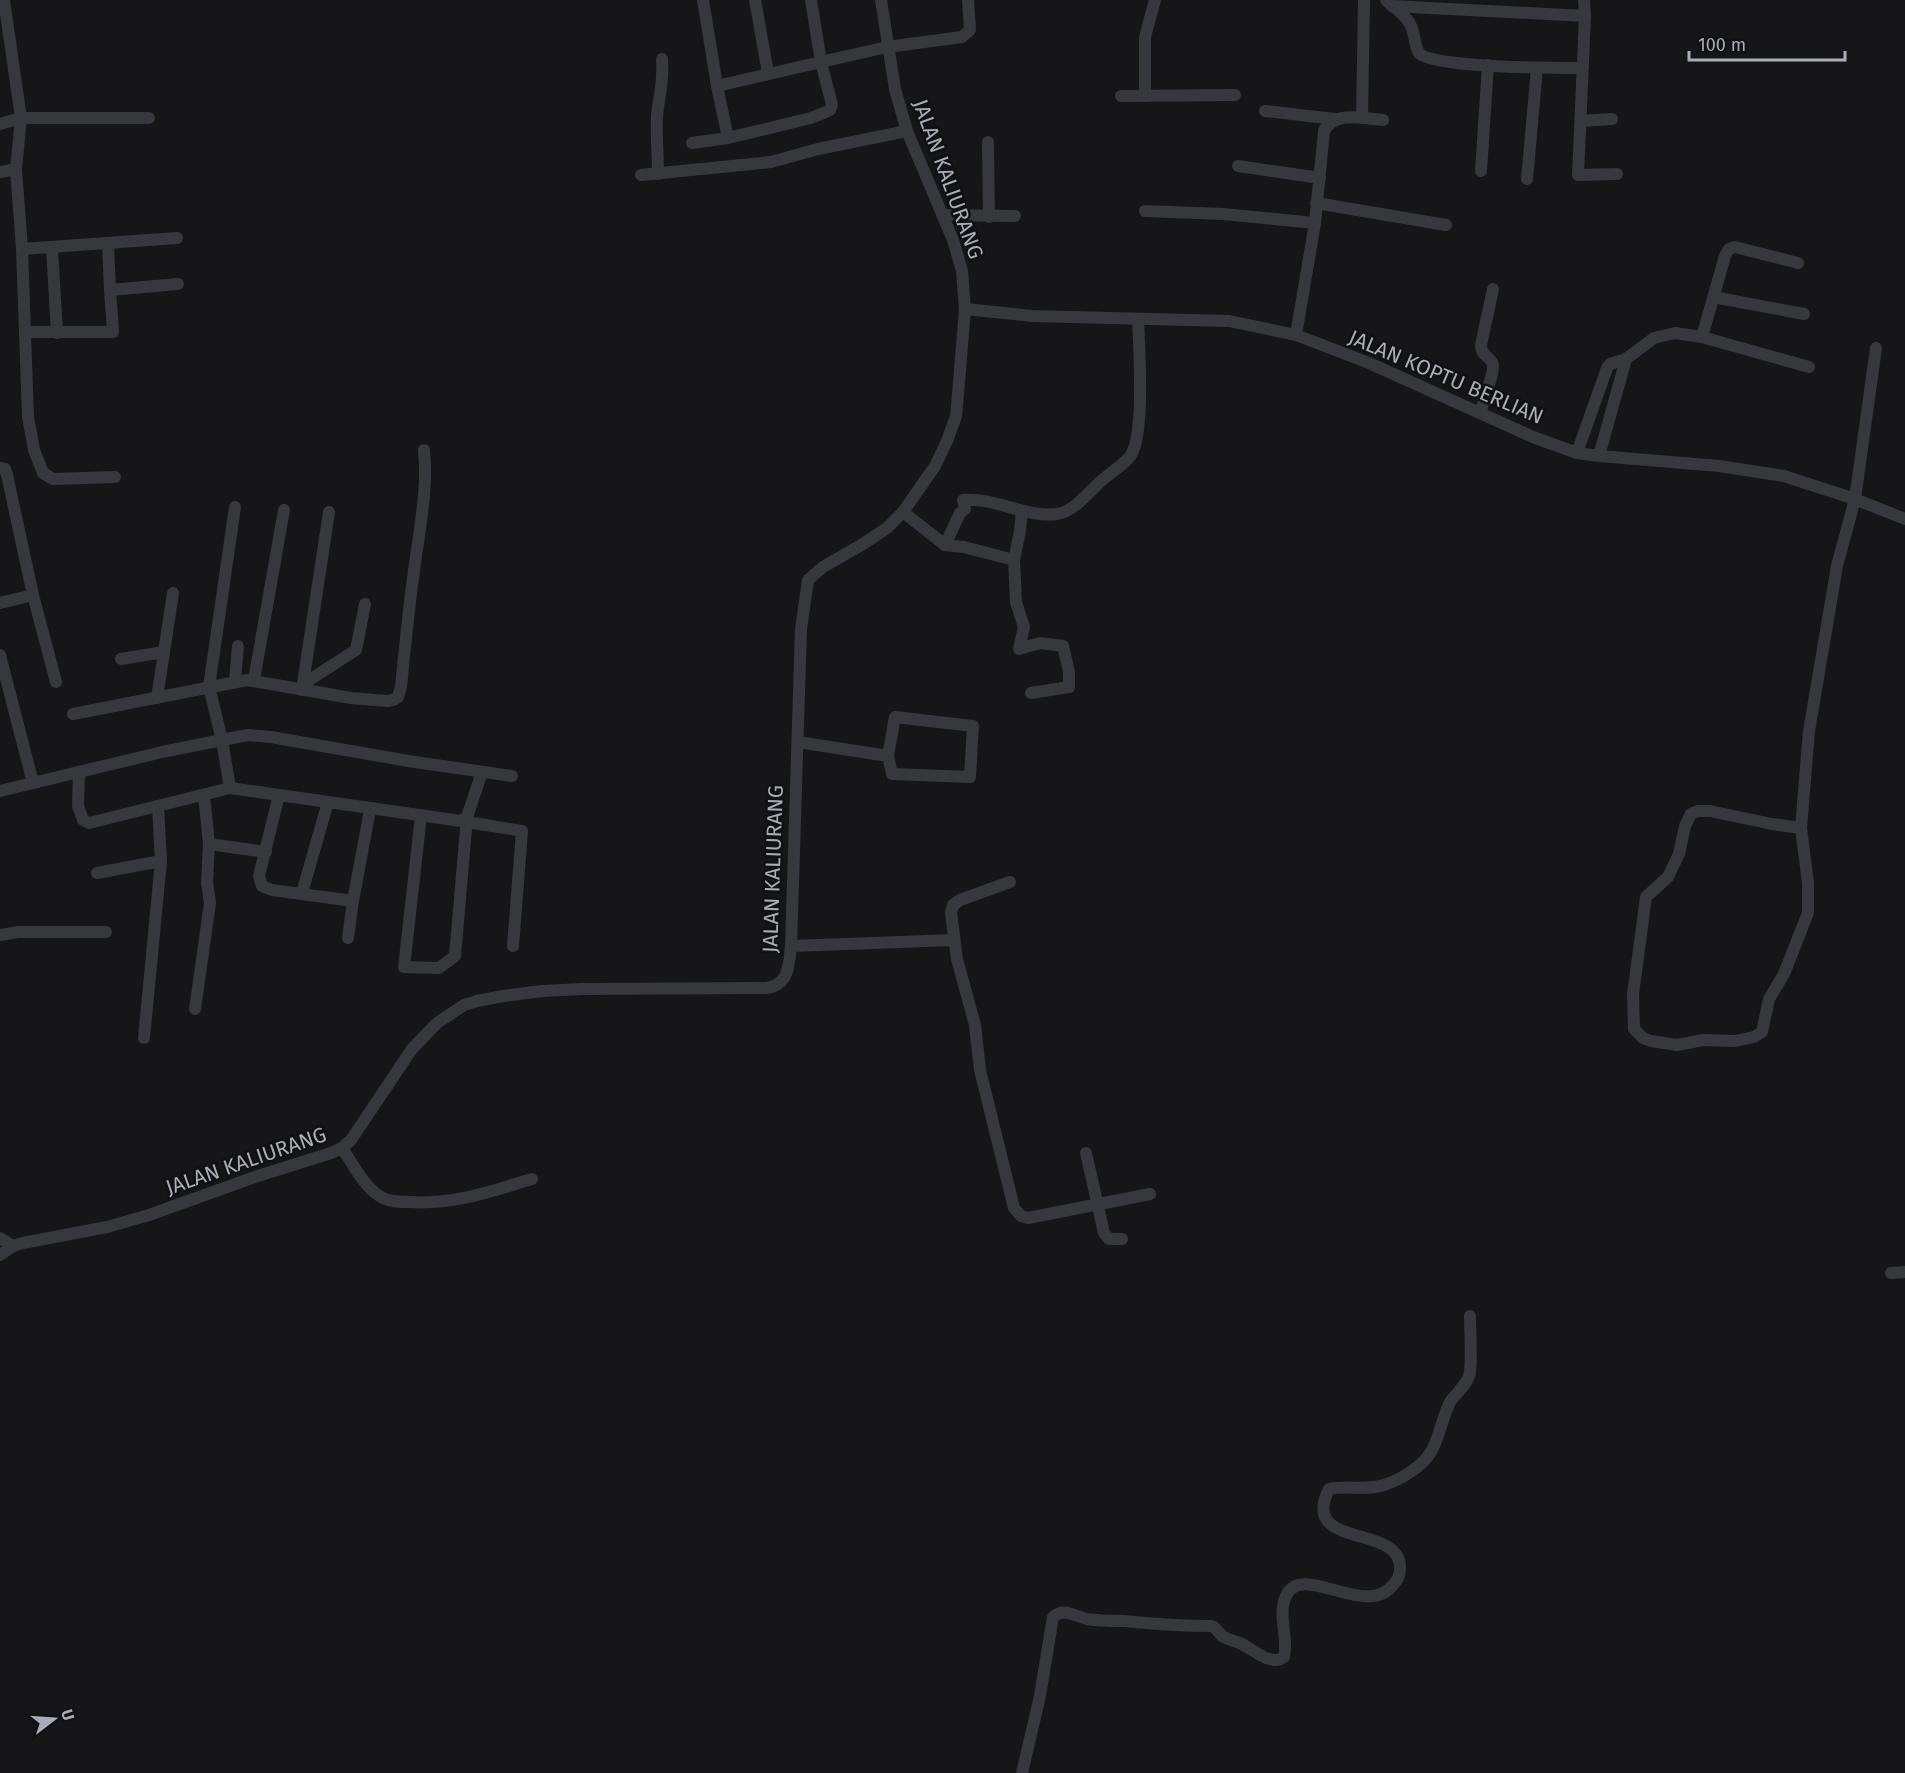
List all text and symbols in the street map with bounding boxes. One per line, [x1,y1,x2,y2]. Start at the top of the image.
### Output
scale bar [1689,24,1845,62]
text: 100 m [1698,34,1746,56]
street label: JALAN KALIURANG [907,96,989,262]
street label: JALAN KOPTU BERLIAN [1345,324,1547,430]
street label: JALAN KALIURANG [757,785,789,953]
street label: JALAN KALIURANG [162,1121,330,1201]
north arrow [24,1689,84,1749]
text: U [57,1707,78,1723]

